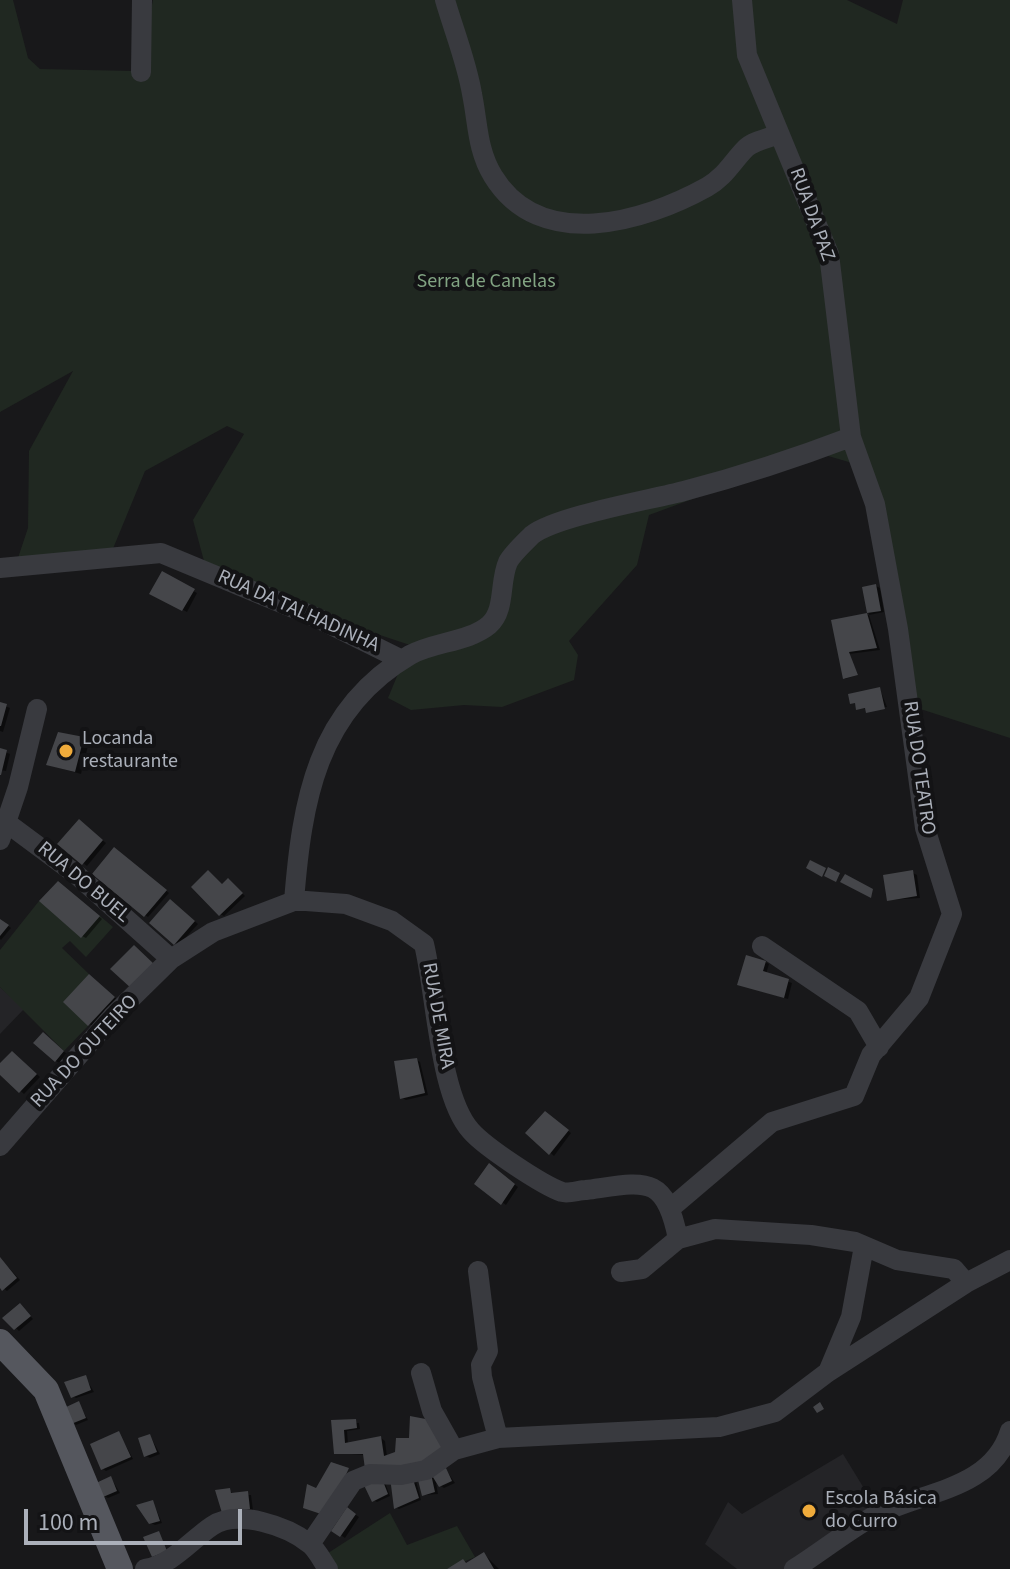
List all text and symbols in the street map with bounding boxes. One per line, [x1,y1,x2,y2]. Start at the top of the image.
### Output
street label: RUA DA PAZ [783,165,839,265]
park label: Serra de Canelas [416,271,556,295]
street label: RUA DA TALHADINHA [213,566,383,658]
street label: RUA DO TEATRO [897,700,939,836]
place label: Locanda restaurante [82,728,178,775]
marker: Locanda restaurante [57,742,75,760]
street label: RUA DO BUEL [32,837,134,929]
street label: RUA DE MIRA [416,961,458,1071]
street label: RUA DO OUTEIRO [27,991,143,1113]
place label: Escola Básica do Curro [825,1488,937,1535]
scale bar [28,1493,246,1543]
marker: Escola Básica do Curro [800,1502,818,1520]
text: 100 m [38,1505,98,1540]

